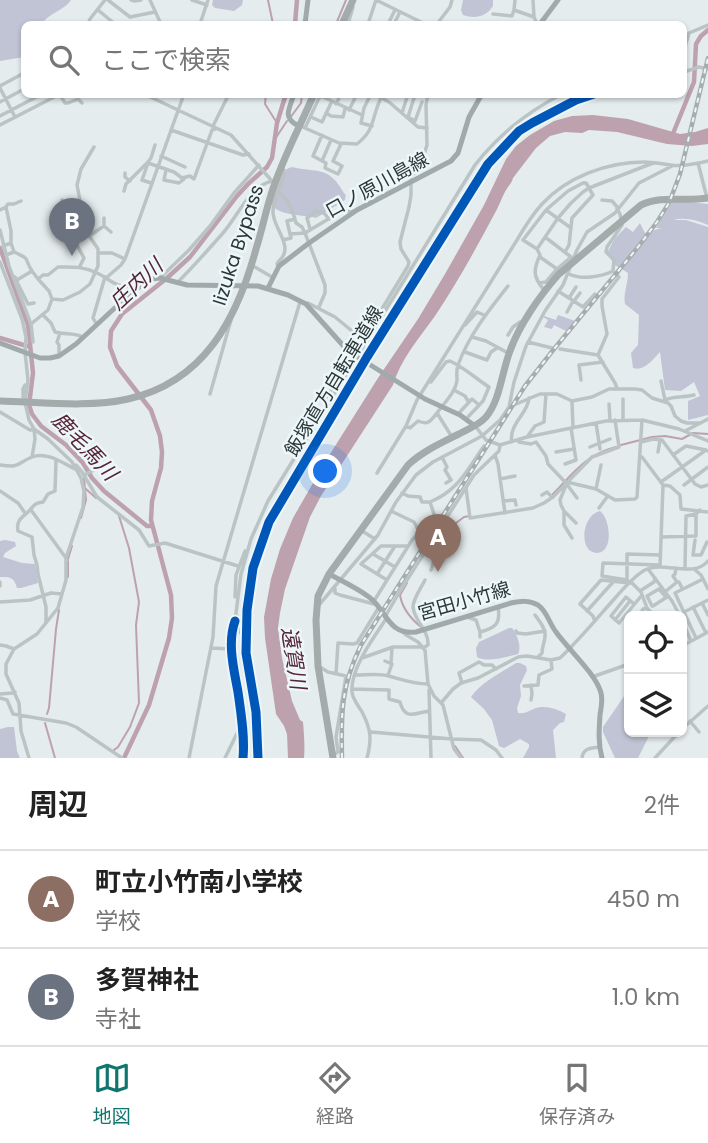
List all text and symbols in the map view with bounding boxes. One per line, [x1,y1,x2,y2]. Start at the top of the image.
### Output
search box [21,21,687,98]
icon: search [45,41,83,79]
text: ここで検索 [101,42,231,78]
street label: 口ノ原川島線 [321,146,433,224]
street label: Iizuka Bypass [206,181,270,309]
pin: B [49,198,95,256]
water label: 庄内川 [103,251,170,316]
street label: 飯塚直方自転車道線 [278,301,390,461]
water label: 鹿毛馬川 [46,405,126,488]
your location [308,454,342,488]
pin: A [415,514,461,572]
street label: 宮田小竹線 [415,575,513,627]
map controls [624,611,687,737]
button: locate [624,611,687,674]
water label: 遠賀川 [275,625,314,693]
button: layers [624,674,687,737]
text: 周辺 [28,783,88,826]
text: 2件 [644,789,680,821]
text: 町立小竹南小学校 [95,864,303,900]
text: A [43,883,59,915]
text: 450 m [607,883,680,915]
text: 学校 [95,905,141,937]
text: 多賀神社 [95,962,199,998]
text: B [43,981,59,1013]
text: 1.0 km [612,981,680,1013]
text: 寺社 [95,1003,141,1035]
tab: 地図 [93,1059,131,1131]
tab: 経路 [316,1059,354,1131]
tab: 保存済み [539,1059,615,1131]

